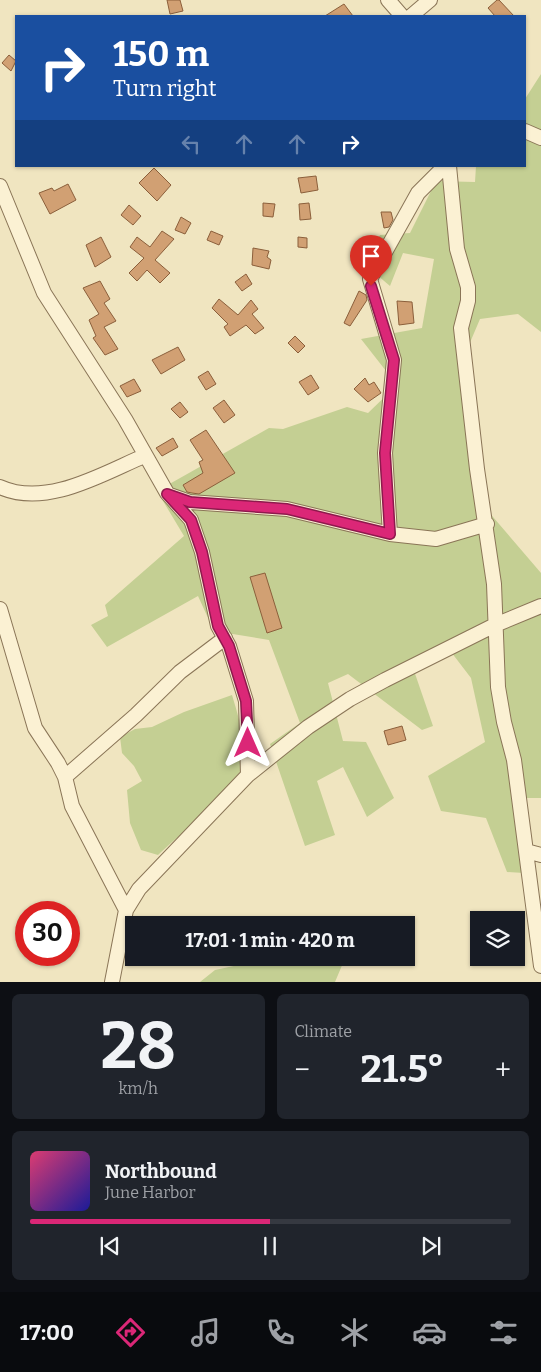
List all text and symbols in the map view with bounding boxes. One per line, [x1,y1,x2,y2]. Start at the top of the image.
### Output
text: 150 m [113,33,209,75]
icon: right [30,35,95,100]
text: Turn right [113,75,216,102]
icon: left [177,130,205,158]
icon: ahead [230,130,258,158]
icon: ahead [283,130,311,158]
icon: right [336,130,364,158]
pin [350,235,392,286]
icon: arrive [357,242,385,270]
position arrow [221,716,273,768]
speed limit sign: 30 [15,901,80,966]
map controls [470,911,525,966]
button: layers [470,911,525,966]
text: 17:01 · 1 min · 420 m [185,929,355,952]
text: 28 [100,1007,176,1085]
text: Climate [295,1022,352,1041]
text: 21.5° [360,1046,445,1092]
text: − [295,1053,310,1086]
text: + [495,1053,511,1086]
text: km/h [118,1079,158,1098]
text: Northbound [105,1160,217,1183]
text: June Harbor [105,1183,196,1202]
icon: previous [96,1232,124,1260]
icon: pause [256,1232,284,1260]
icon: next [417,1232,445,1260]
icon: directions [113,1315,148,1350]
icon: music [188,1315,223,1350]
icon: phone [263,1315,298,1350]
icon: climate [337,1315,372,1350]
icon: car [412,1315,447,1350]
icon: filters [486,1315,521,1350]
text: 17:00 [20,1319,74,1346]

